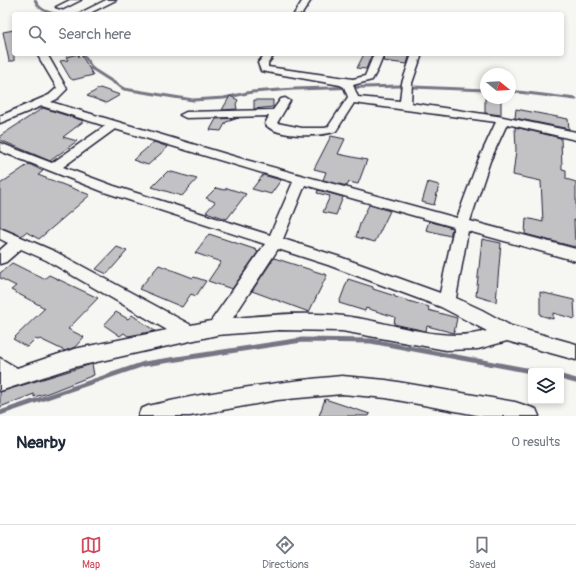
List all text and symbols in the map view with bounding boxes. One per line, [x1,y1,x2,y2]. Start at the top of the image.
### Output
search box [12,12,564,56]
icon: search [26,23,48,45]
text: Search here [58,25,131,44]
north arrow [480,68,516,104]
map controls [528,368,564,404]
button: layers [528,368,564,404]
text: Nearby [16,432,65,453]
text: 0 results [511,434,560,450]
tab: Map [80,534,102,571]
tab: Directions [262,534,309,571]
tab: Saved [469,534,496,571]

